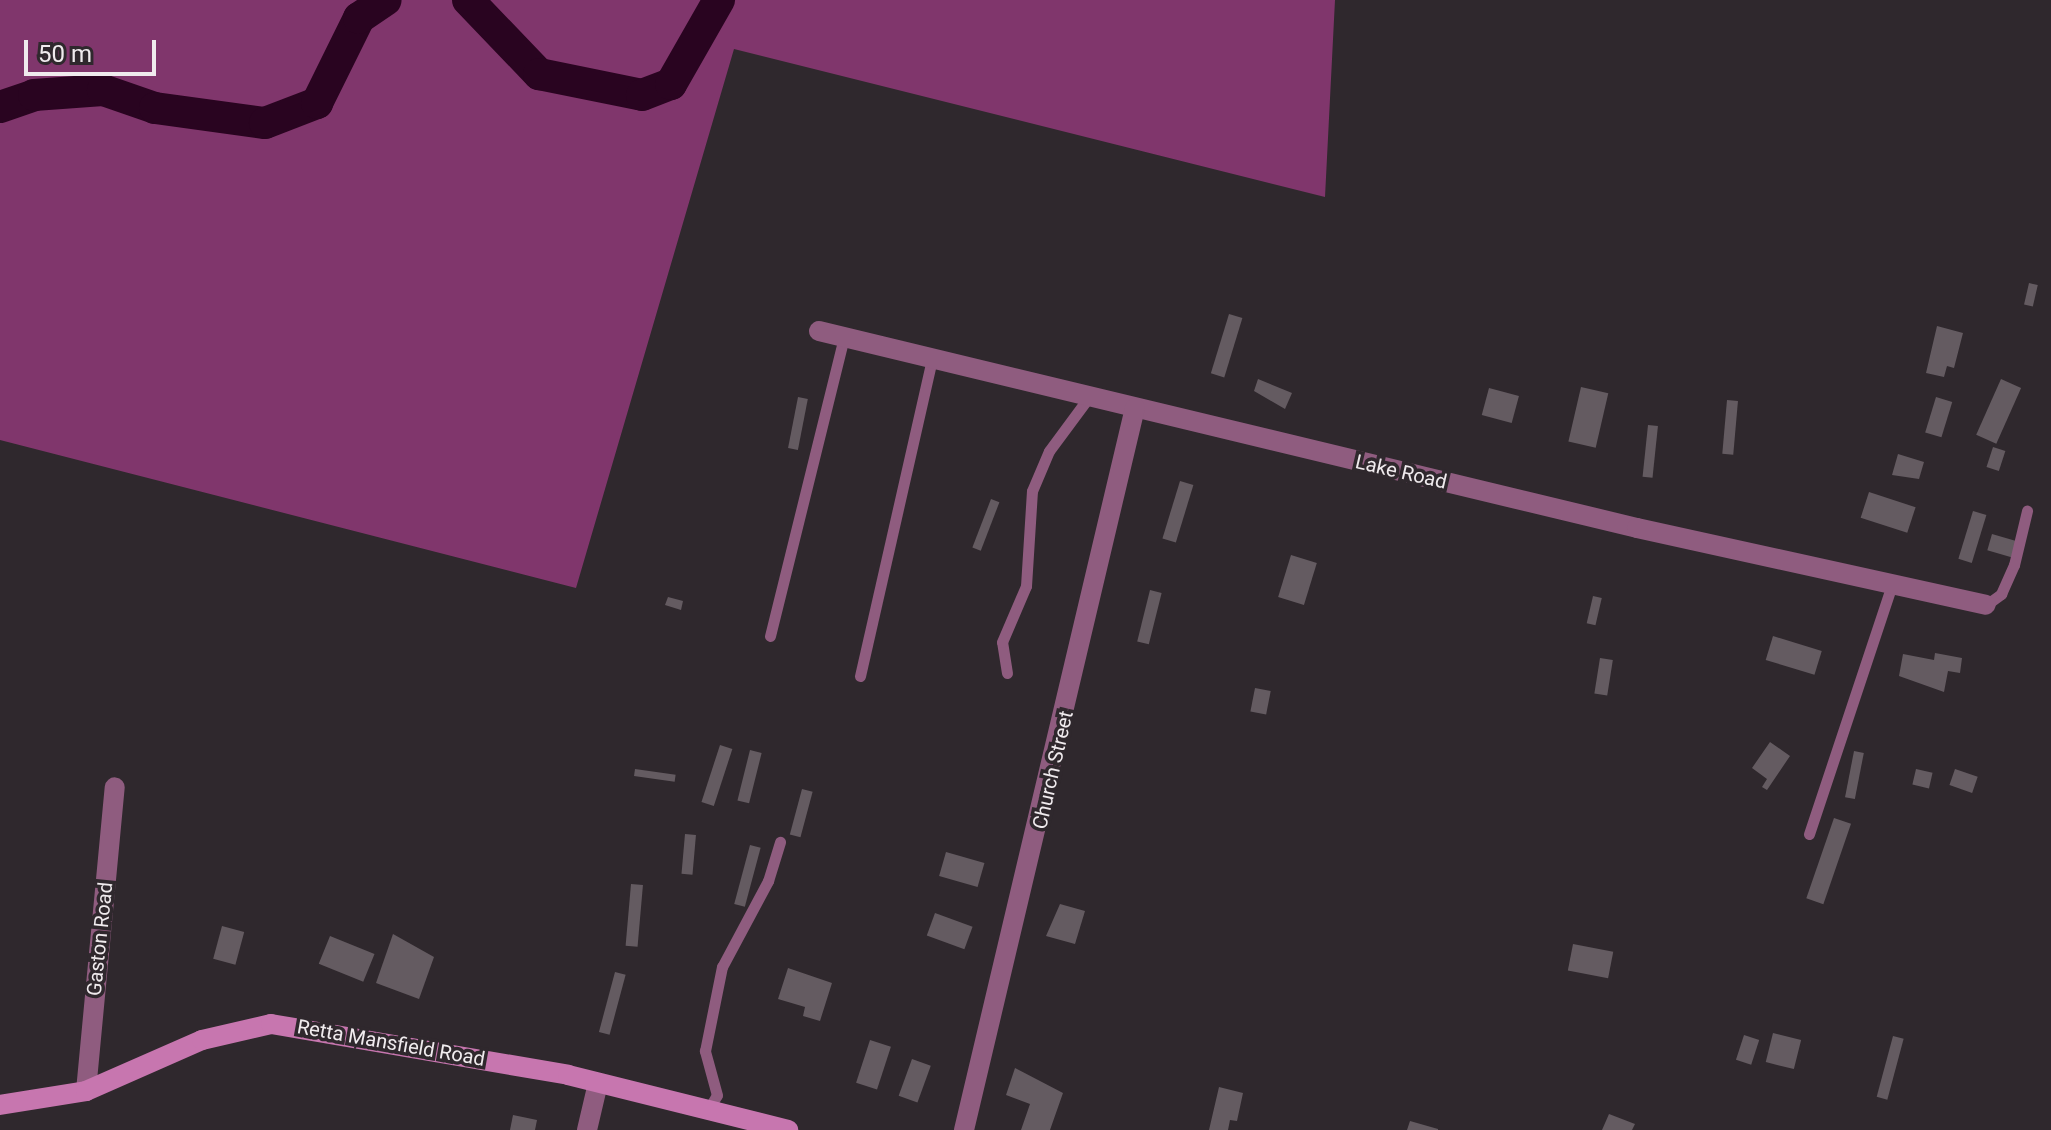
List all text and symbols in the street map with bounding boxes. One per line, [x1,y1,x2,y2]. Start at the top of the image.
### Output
scale bar [28,24,160,74]
text: 50 m [38,40,92,68]
street label: Lake Road [1353,450,1449,494]
street label: Church Street [1028,708,1078,832]
street label: Gaston Road [82,881,118,997]
street label: Retta Mansfield Road [295,1015,487,1071]

